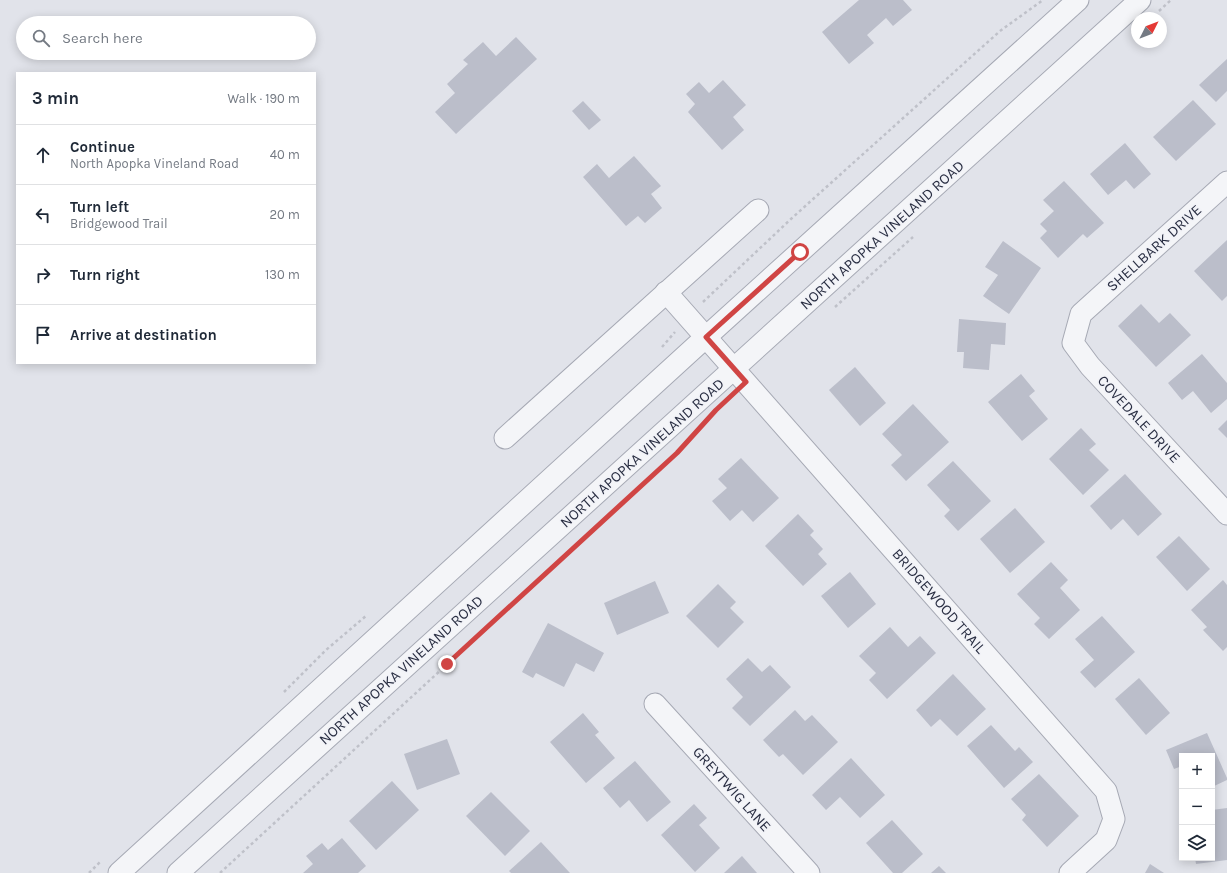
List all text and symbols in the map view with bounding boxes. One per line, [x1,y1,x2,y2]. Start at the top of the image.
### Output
north arrow [1131,12,1167,48]
search box [16,16,316,60]
icon: search [30,27,52,49]
text: Search here [62,29,143,47]
text: 3 min [32,88,79,108]
text: Walk · 190 m [227,91,300,106]
text: Continue [70,138,135,156]
icon: ahead [32,144,54,166]
text: 40 m [270,147,300,162]
text: North Apopka Vineland Road [70,156,239,171]
street label: NORTH APOPKA VINELAND ROAD [796,157,968,313]
text: Turn left [70,198,129,216]
street label: SHELLBARK DRIVE [1103,201,1205,295]
icon: left [32,204,54,226]
text: 20 m [270,207,300,222]
text: Bridgewood Trail [70,216,168,231]
route start [791,243,809,261]
icon: right [32,264,54,286]
text: Turn right [70,266,140,284]
text: 130 m [265,267,300,282]
icon: arrive [32,324,54,346]
text: Arrive at destination [70,326,217,344]
street label: COVEDALE DRIVE [1094,371,1184,467]
street label: NORTH APOPKA VINELAND ROAD [556,375,728,531]
street label: BRIDGEWOOD TRAIL [888,545,990,657]
street label: NORTH APOPKA VINELAND ROAD [315,592,487,748]
route end [438,655,456,673]
street label: GREYTWIG LANE [689,743,775,835]
map controls [1179,753,1215,861]
button: + [1179,753,1215,789]
button: − [1179,789,1215,825]
button: layers [1179,825,1215,861]

